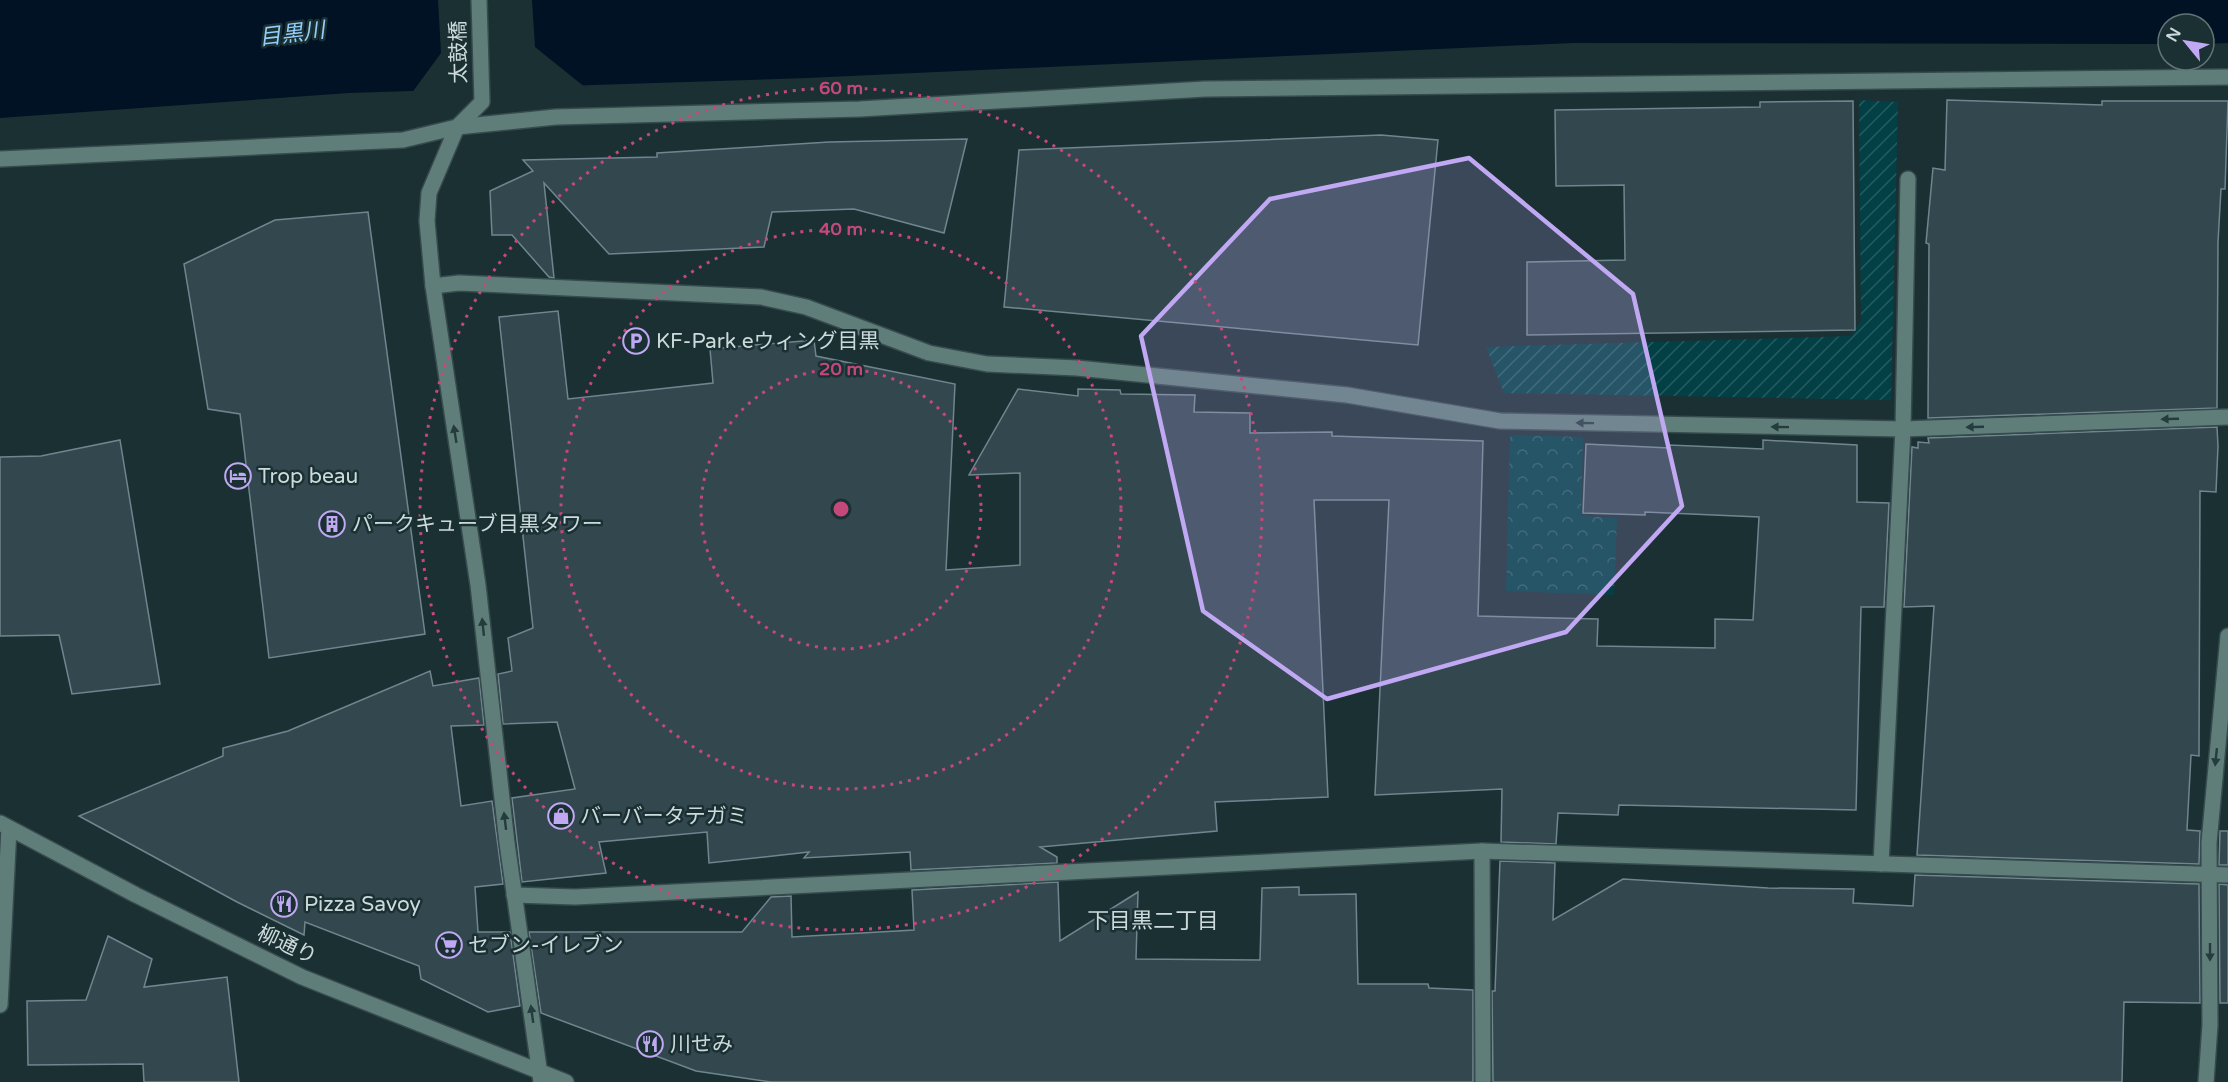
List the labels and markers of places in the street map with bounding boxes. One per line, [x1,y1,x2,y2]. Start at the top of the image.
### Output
parking icon: KF-Park eウィング目黒 [621,326,651,356]
place label: KF-Park eウィング目黒 [656,329,880,354]
hotel icon: Trop beau [223,461,253,491]
place label: Trop beau [258,464,358,489]
centre of rings [831,499,851,519]
building icon: パークキューブ目黒タワー [317,509,347,539]
place label: パークキューブ目黒タワー [352,512,603,537]
shop icon: バーバータテガミ [546,801,576,831]
place label: バーバータテガミ [580,804,748,829]
restaurant icon: Pizza Savoy [269,889,299,919]
place label: Pizza Savoy [304,892,421,917]
supermarket icon: セブン-イレブン [434,930,464,960]
place label: セブン-イレブン [468,933,624,958]
restaurant icon: 川せみ [635,1029,665,1059]
place label: 川せみ [670,1032,733,1057]

